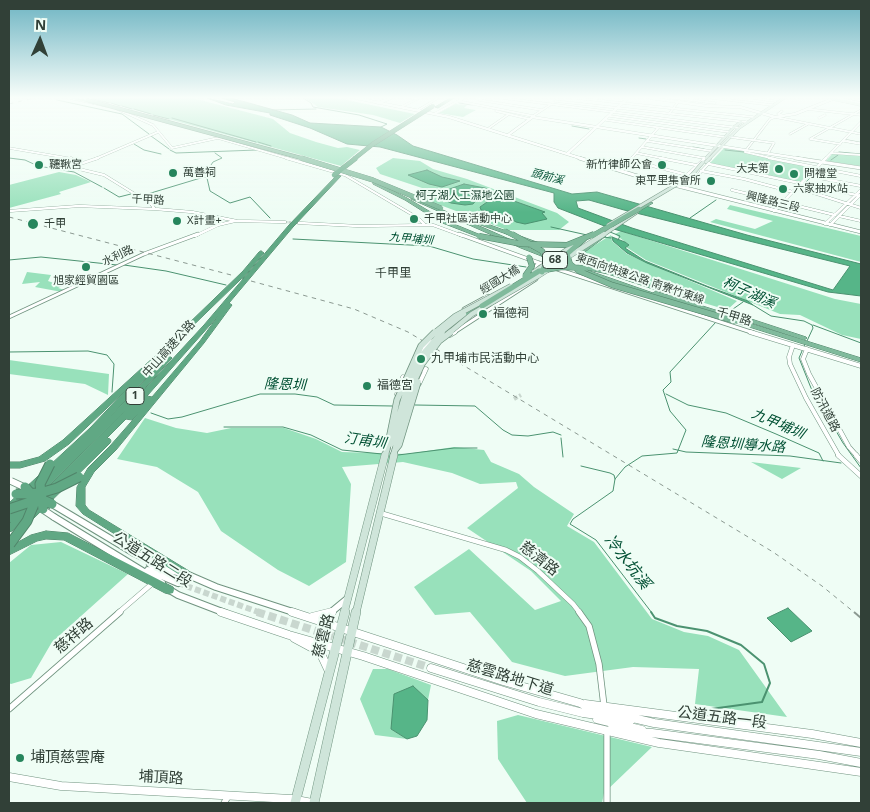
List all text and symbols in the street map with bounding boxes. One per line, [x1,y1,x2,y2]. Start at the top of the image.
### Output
north arrow [15,15,65,65]
text: N [35,15,47,34]
place label: 韆鞦宮 [49,158,82,172]
place label: 新竹律師公會 [586,158,652,172]
marker: 韆鞦宮 [33,159,45,171]
marker: 新竹律師公會 [656,159,668,171]
place label: 大夫第 [736,162,769,176]
marker: 大夫第 [773,163,785,175]
place label: 萬善祠 [183,166,216,180]
marker: 萬善祠 [167,167,179,179]
water label: 頭前溪 [529,167,565,187]
place label: 問禮堂 [804,167,837,181]
marker: 問禮堂 [788,168,800,180]
place label: 東平里集會所 [635,174,701,188]
marker: 東平里集會所 [705,175,717,187]
place label: 六家抽水站 [793,182,848,196]
marker: 六家抽水站 [777,183,789,195]
park label: 柯子湖人工濕地公園 [416,189,514,203]
street label: 興隆路三段 [745,189,801,215]
street label: 千甲路 [131,193,165,207]
place label: 千甲社區活動中心 [424,212,512,226]
marker: 千甲社區活動中心 [408,213,420,225]
place label: X計畫+ [187,214,222,228]
marker: X計畫+ [171,215,183,227]
marker: 千甲 [26,217,40,231]
place label: 千甲 [44,217,66,231]
water label: 九甲埔圳 [389,231,433,247]
street label: 水利路 [100,243,136,269]
street label: 東西向快速公路 南寮竹東線 [574,251,706,307]
road number: 68 [542,252,568,268]
marker: 旭家經貿園區 [80,261,92,273]
street label: 經國大橋 [478,263,522,297]
district label: 千甲里 [375,267,411,281]
place label: 旭家經貿園區 [53,274,119,288]
water label: 柯子湖溪 [720,274,778,312]
street label: 千甲路 [715,305,753,329]
place label: 福德祠 [493,307,529,321]
marker: 福德祠 [477,308,489,320]
street label: 中山高速公路 [140,317,198,381]
place label: 九甲埔市民活動中心 [431,352,539,366]
marker: 九甲埔市民活動中心 [415,353,427,365]
water label: 隆恩圳 [264,376,306,394]
place label: 福德宮 [377,379,413,393]
marker: 福德宮 [361,380,373,392]
street label: 防汛道路 [807,385,843,435]
road number: 1 [126,388,144,404]
water label: 九甲埔圳 [749,405,807,443]
water label: 汀甫圳 [343,430,387,452]
water label: 隆恩圳導水路 [701,434,785,456]
street label: 公道五路二段 [109,529,195,591]
water label: 冷水坑溪 [600,531,654,593]
street label: 慈濟路 [516,538,562,580]
street label: 慈雲路 [309,612,339,660]
street label: 慈祥路 [51,614,97,658]
street label: 慈雲路地下道 [464,656,556,700]
street label: 公道五路一段 [676,704,768,732]
place label: 埔頂慈雲庵 [30,749,105,767]
marker: 埔頂慈雲庵 [14,752,26,764]
street label: 埔頂路 [138,768,184,788]

